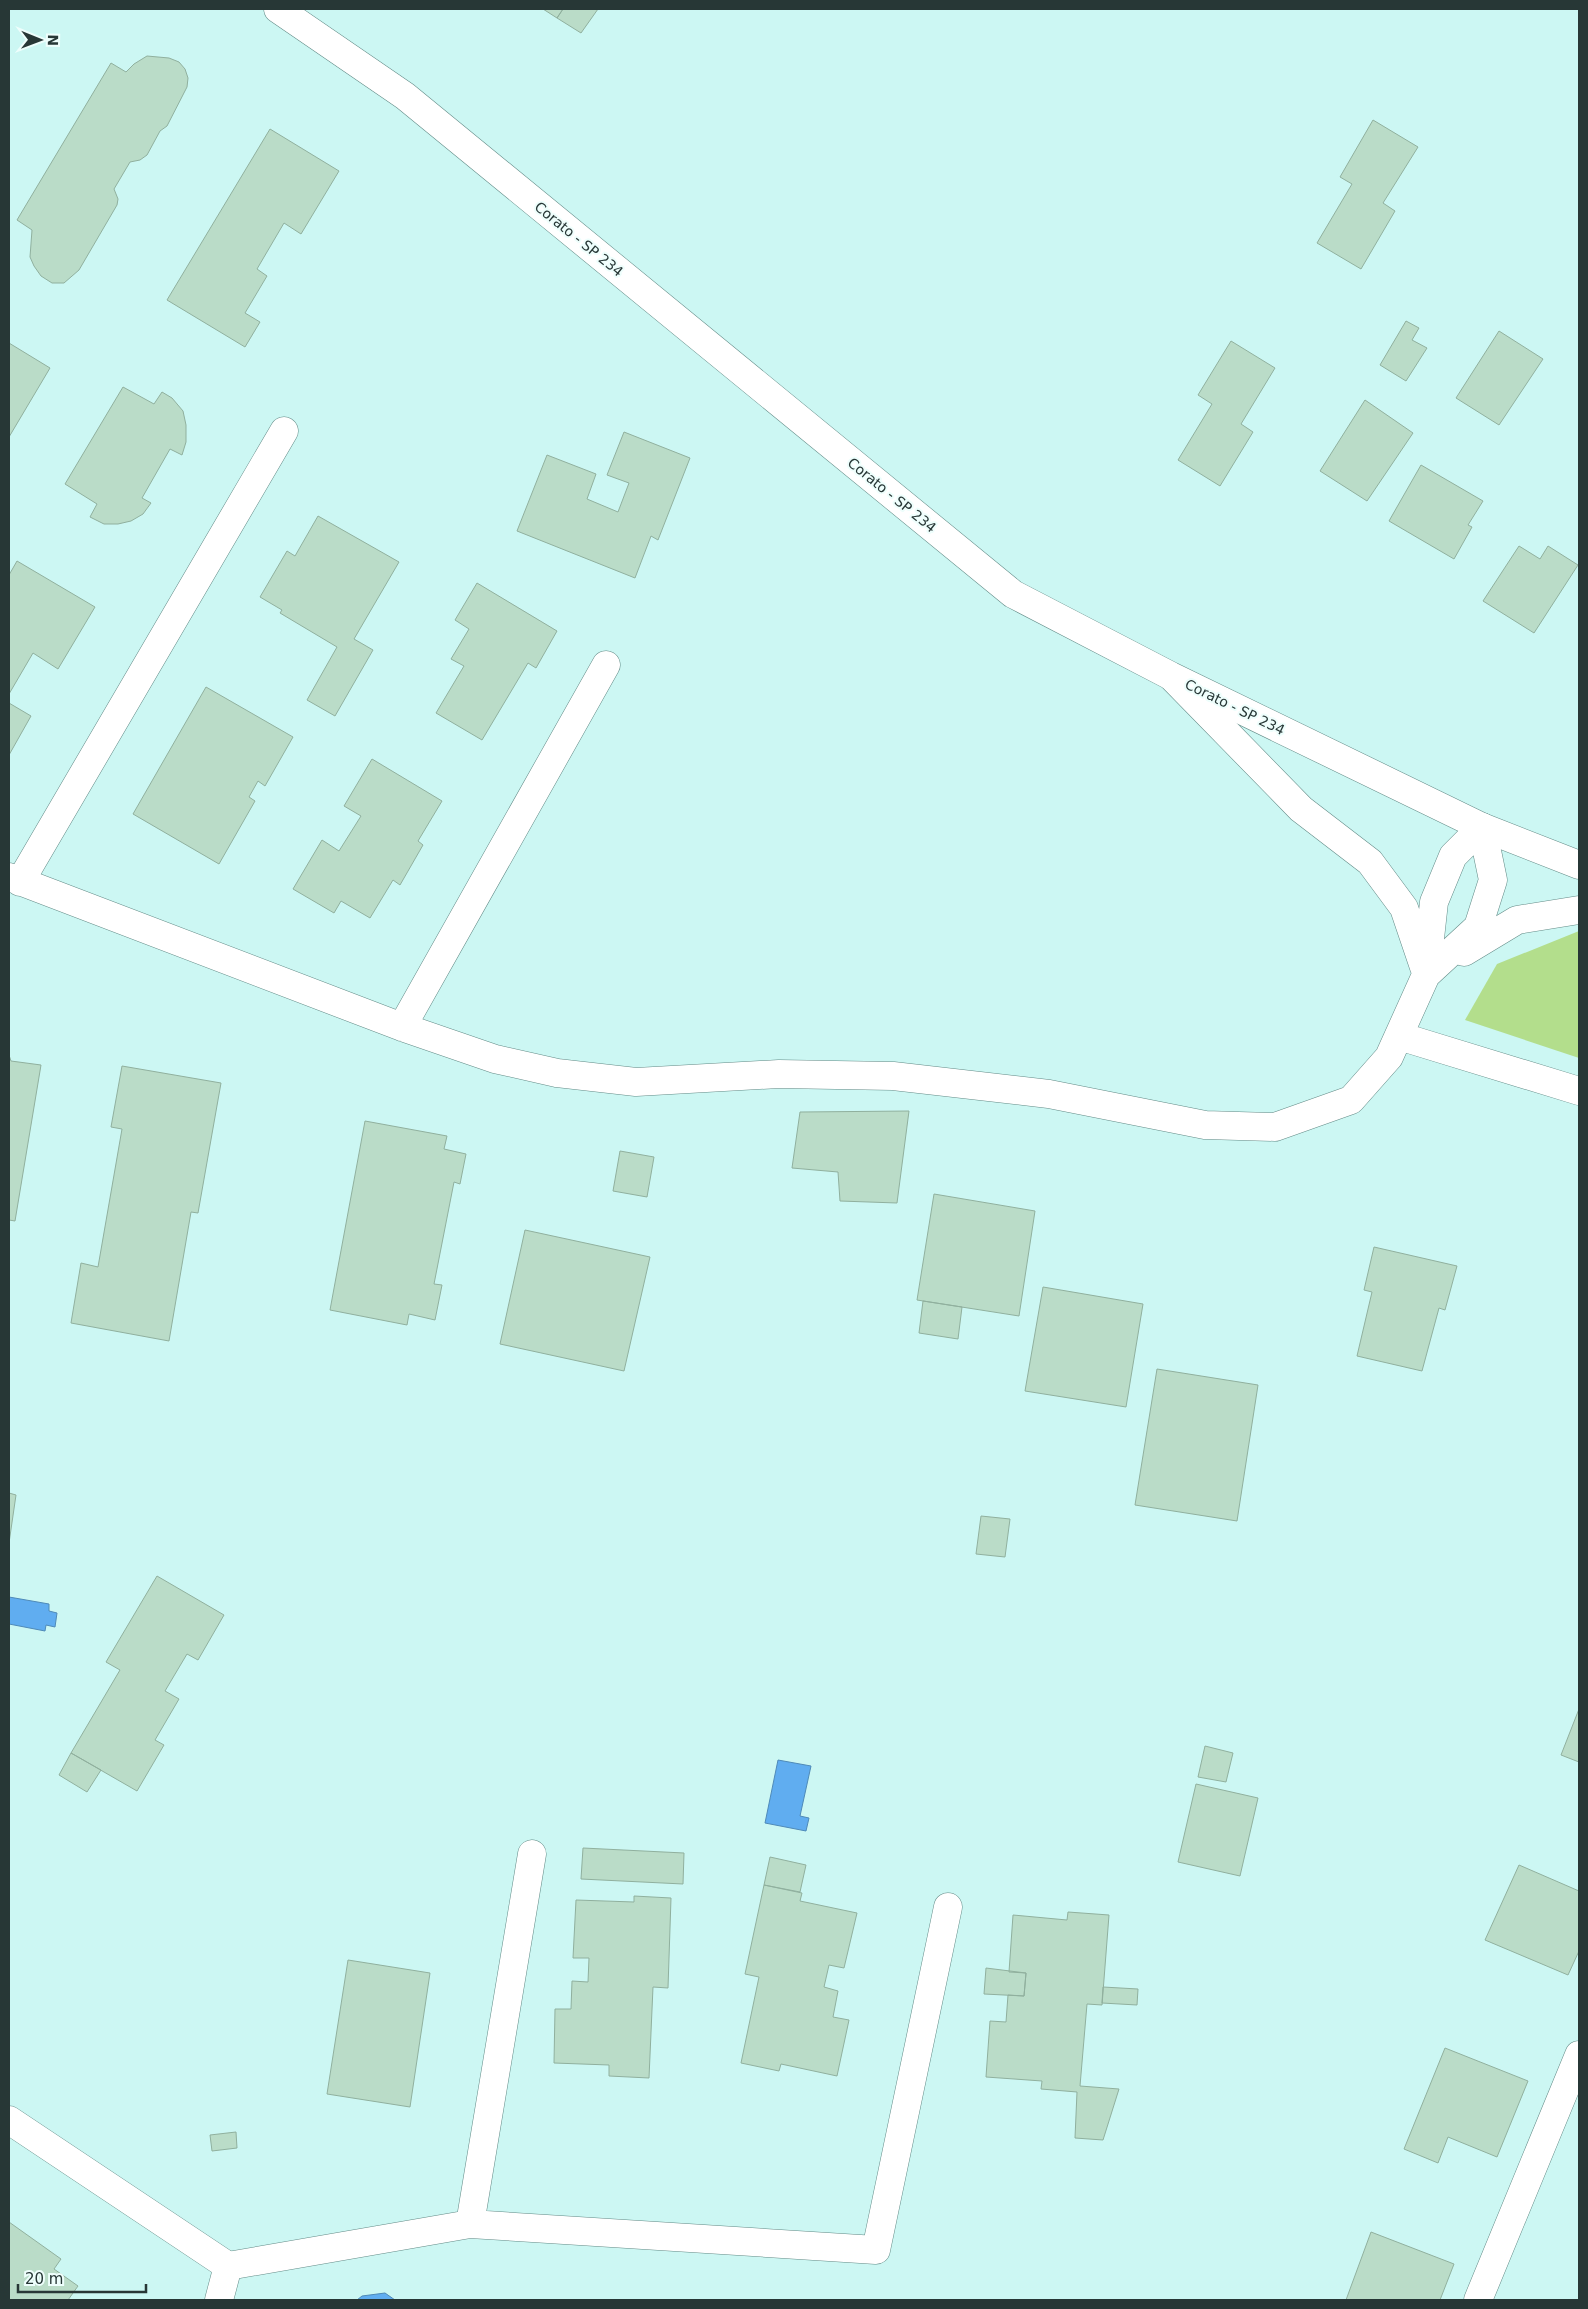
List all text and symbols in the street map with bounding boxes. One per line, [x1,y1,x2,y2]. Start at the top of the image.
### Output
north arrow [15,15,65,65]
text: N [45,34,61,46]
street label: Corato - SP 234 [532,198,627,280]
street label: Corato - SP 234 [845,454,940,536]
street label: Corato - SP 234 [1182,676,1288,738]
scale bar [18,2262,145,2294]
text: 20 m [25,2270,63,2288]

